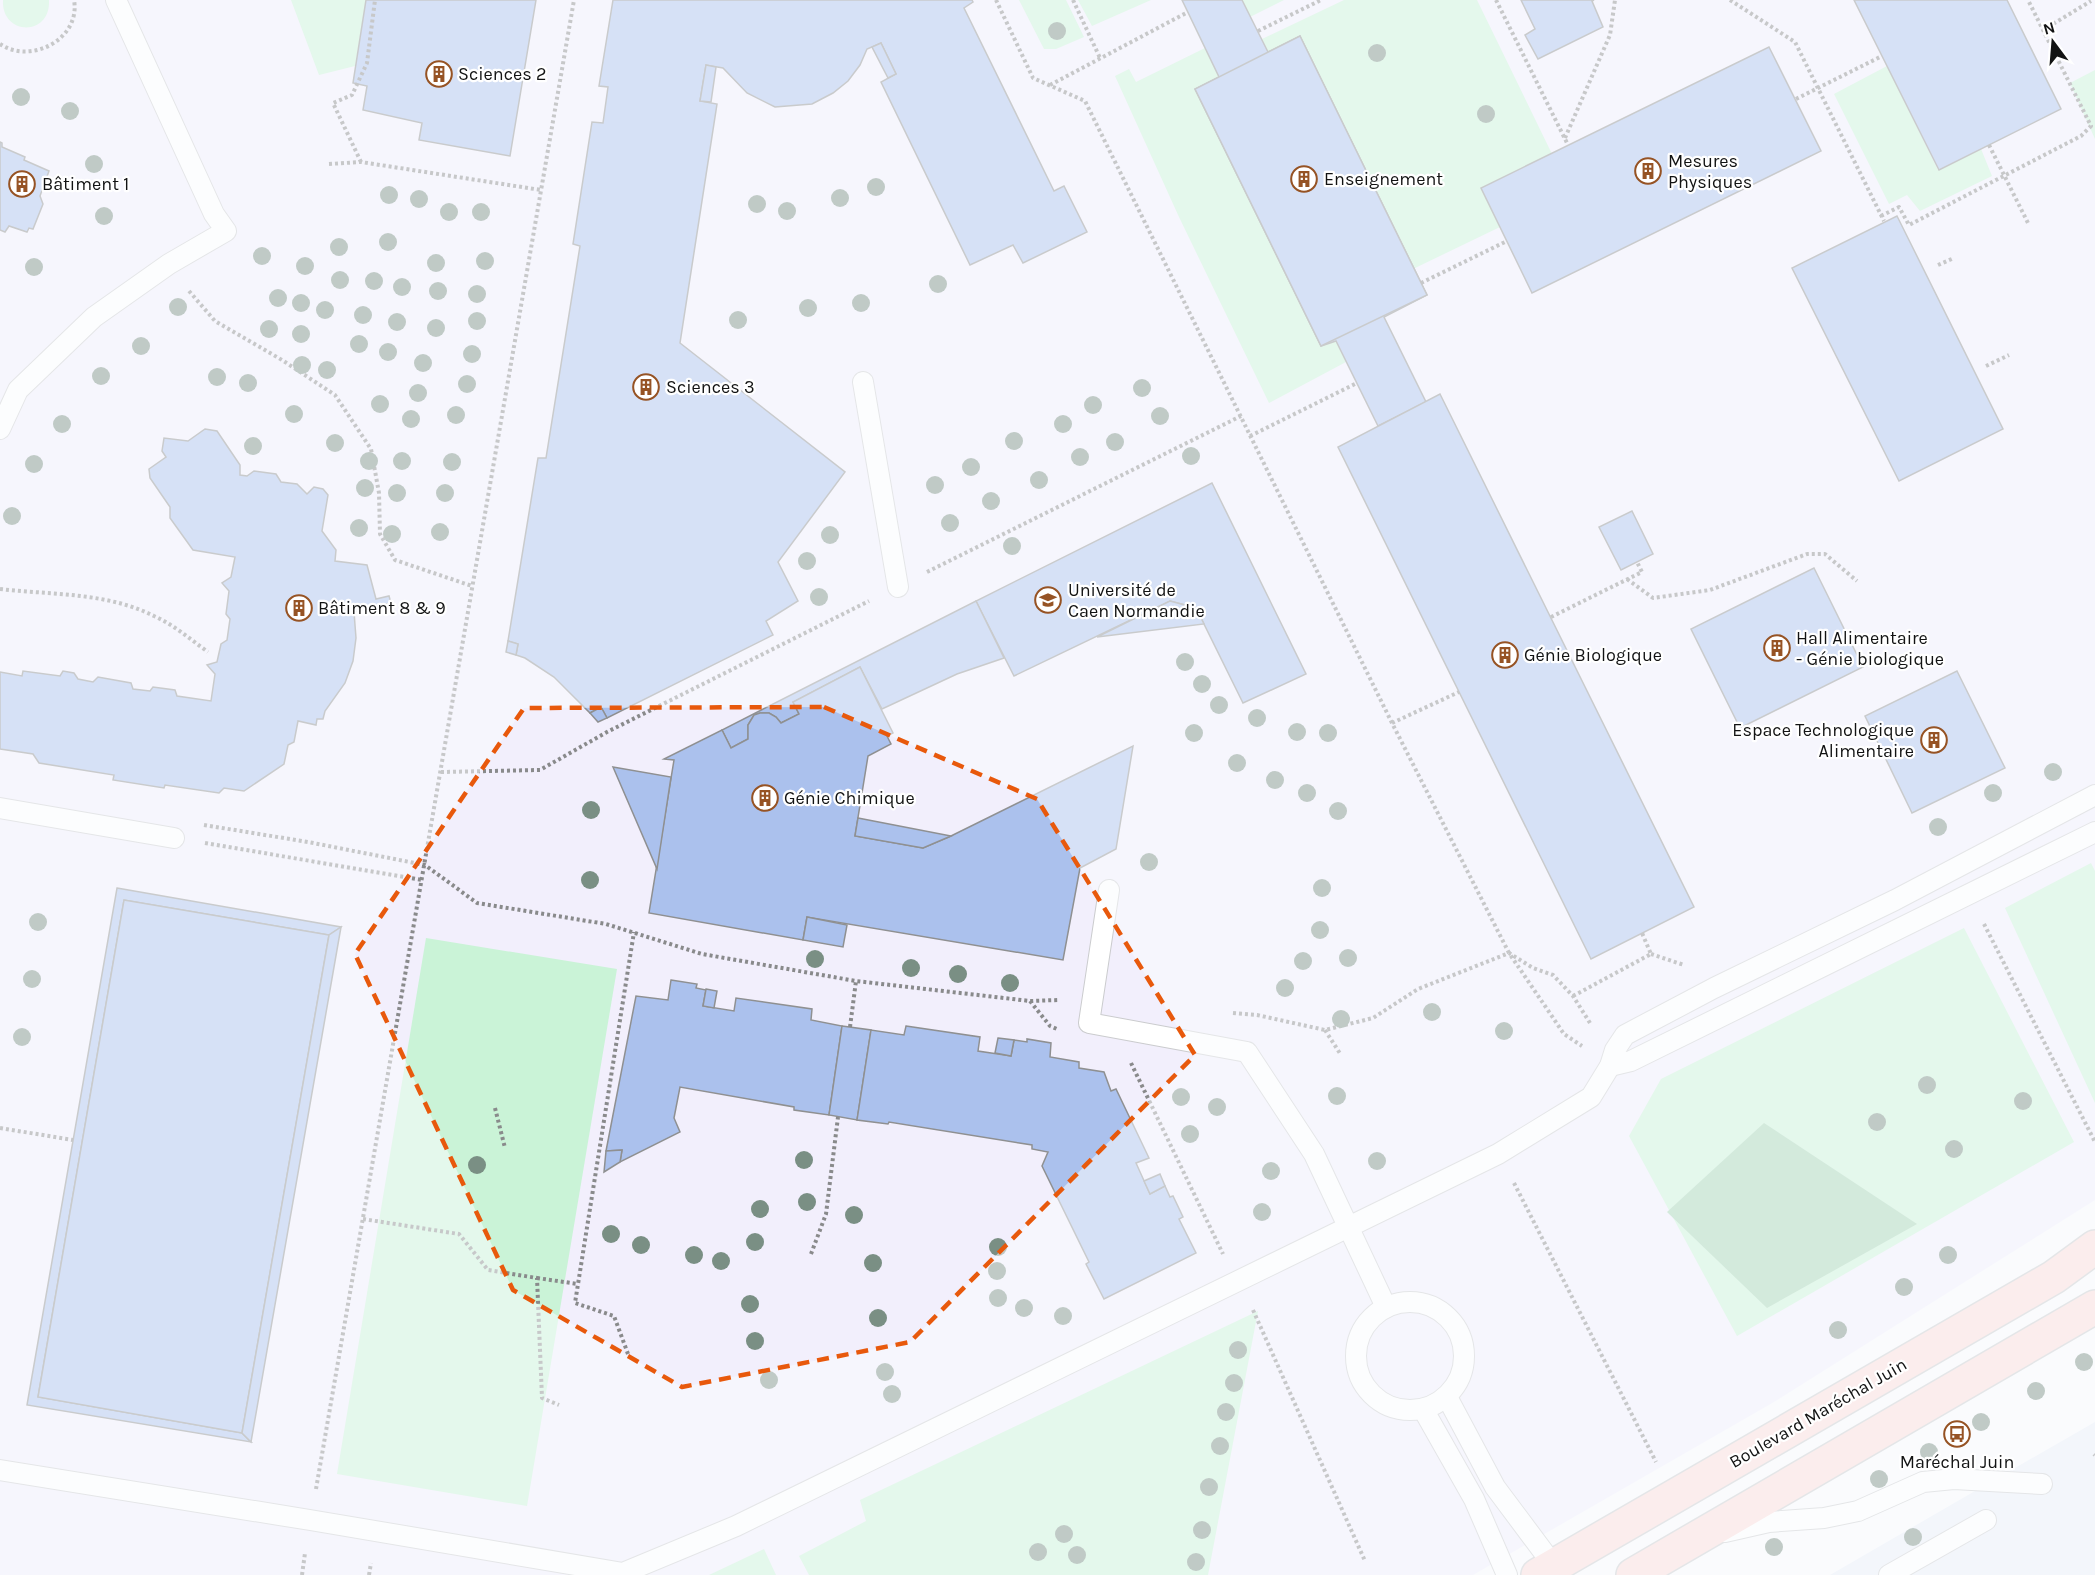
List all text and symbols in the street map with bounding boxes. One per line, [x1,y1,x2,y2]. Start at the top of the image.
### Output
north arrow [2023,12,2083,72]
text: N [2041,17,2057,39]
building icon: Sciences 2 [424,59,454,89]
place label: Sciences 2 [458,63,546,85]
place label: Mesures Physiques [1668,150,1752,193]
building icon: Mesures Physiques [1633,156,1663,186]
building icon: Enseignement [1289,164,1319,194]
place label: Enseignement [1324,168,1443,190]
building icon: Bâtiment 1 [7,169,37,199]
place label: Bâtiment 1 [42,173,129,195]
building icon: Sciences 3 [631,372,661,402]
place label: Sciences 3 [666,376,755,398]
place label: Université de Caen Normandie [1068,579,1205,622]
school or university icon: Université de Caen Normandie [1033,585,1063,615]
building icon: Bâtiment 8 & 9 [284,593,314,623]
place label: Bâtiment 8 & 9 [318,597,446,619]
place label: Hall Alimentaire - Génie biologique [1796,627,1944,670]
building icon: Hall Alimentaire - Génie biologique [1762,633,1792,663]
building icon: Génie Biologique [1490,640,1520,670]
place label: Génie Biologique [1524,644,1662,666]
place label: Espace Technologique Alimentaire [1732,719,1914,762]
building icon: Espace Technologique Alimentaire [1919,725,1949,755]
building icon: Génie Chimique [750,783,780,813]
place label: Génie Chimique [784,787,915,809]
street label: Boulevard Maréchal Juin [1725,1353,1911,1473]
bus stop icon: Maréchal Juin [1942,1419,1972,1449]
place label: Maréchal Juin [1900,1451,2014,1473]

